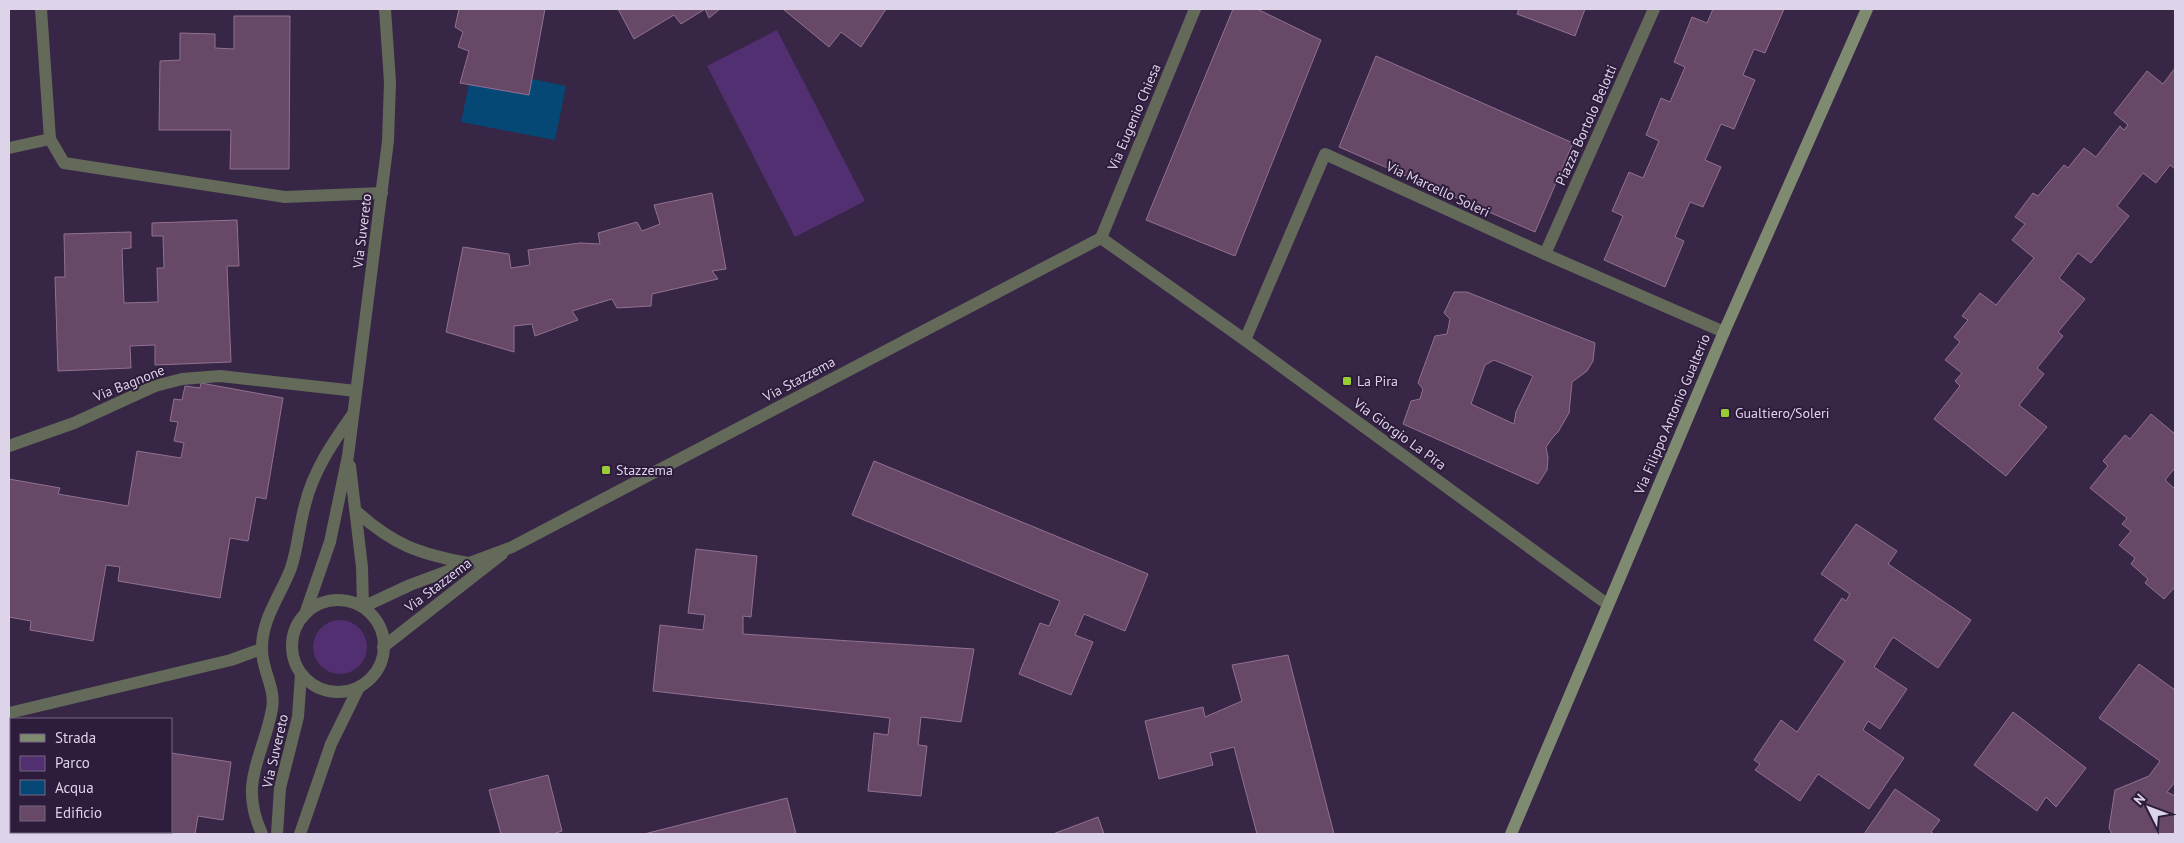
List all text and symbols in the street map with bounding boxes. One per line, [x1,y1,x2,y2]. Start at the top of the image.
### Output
street label: Via Eugenio Chiesa [1103,61,1165,174]
street label: Piazza Bortolo Belotti [1551,62,1621,188]
street label: Via Marcello Soleri [1382,157,1493,221]
street label: Via Suvereto [348,193,376,270]
street label: Via Filippo Antonio Gualterio [1630,331,1714,498]
street label: Via Stazzema [759,352,838,406]
street label: Via Bagnone [90,361,167,406]
place label: La Pira [1357,372,1398,390]
marker: La Pira [1341,375,1353,387]
street label: Via Giorgio La Pira [1349,394,1450,474]
place label: Gualtiero/Soleri [1735,404,1830,422]
marker: Gualtiero/Soleri [1719,407,1731,419]
place label: Stazzema [616,461,673,479]
marker: Stazzema [600,464,612,476]
street label: Via Stazzema [400,554,475,617]
street label: Via Suvereto [258,712,292,791]
legend [10,718,172,833]
text: Strada [55,728,96,747]
text: Parco [55,753,90,772]
text: Acqua [55,778,94,797]
north arrow [2124,783,2174,833]
text: N [2130,790,2149,809]
text: Edificio [55,803,102,822]

